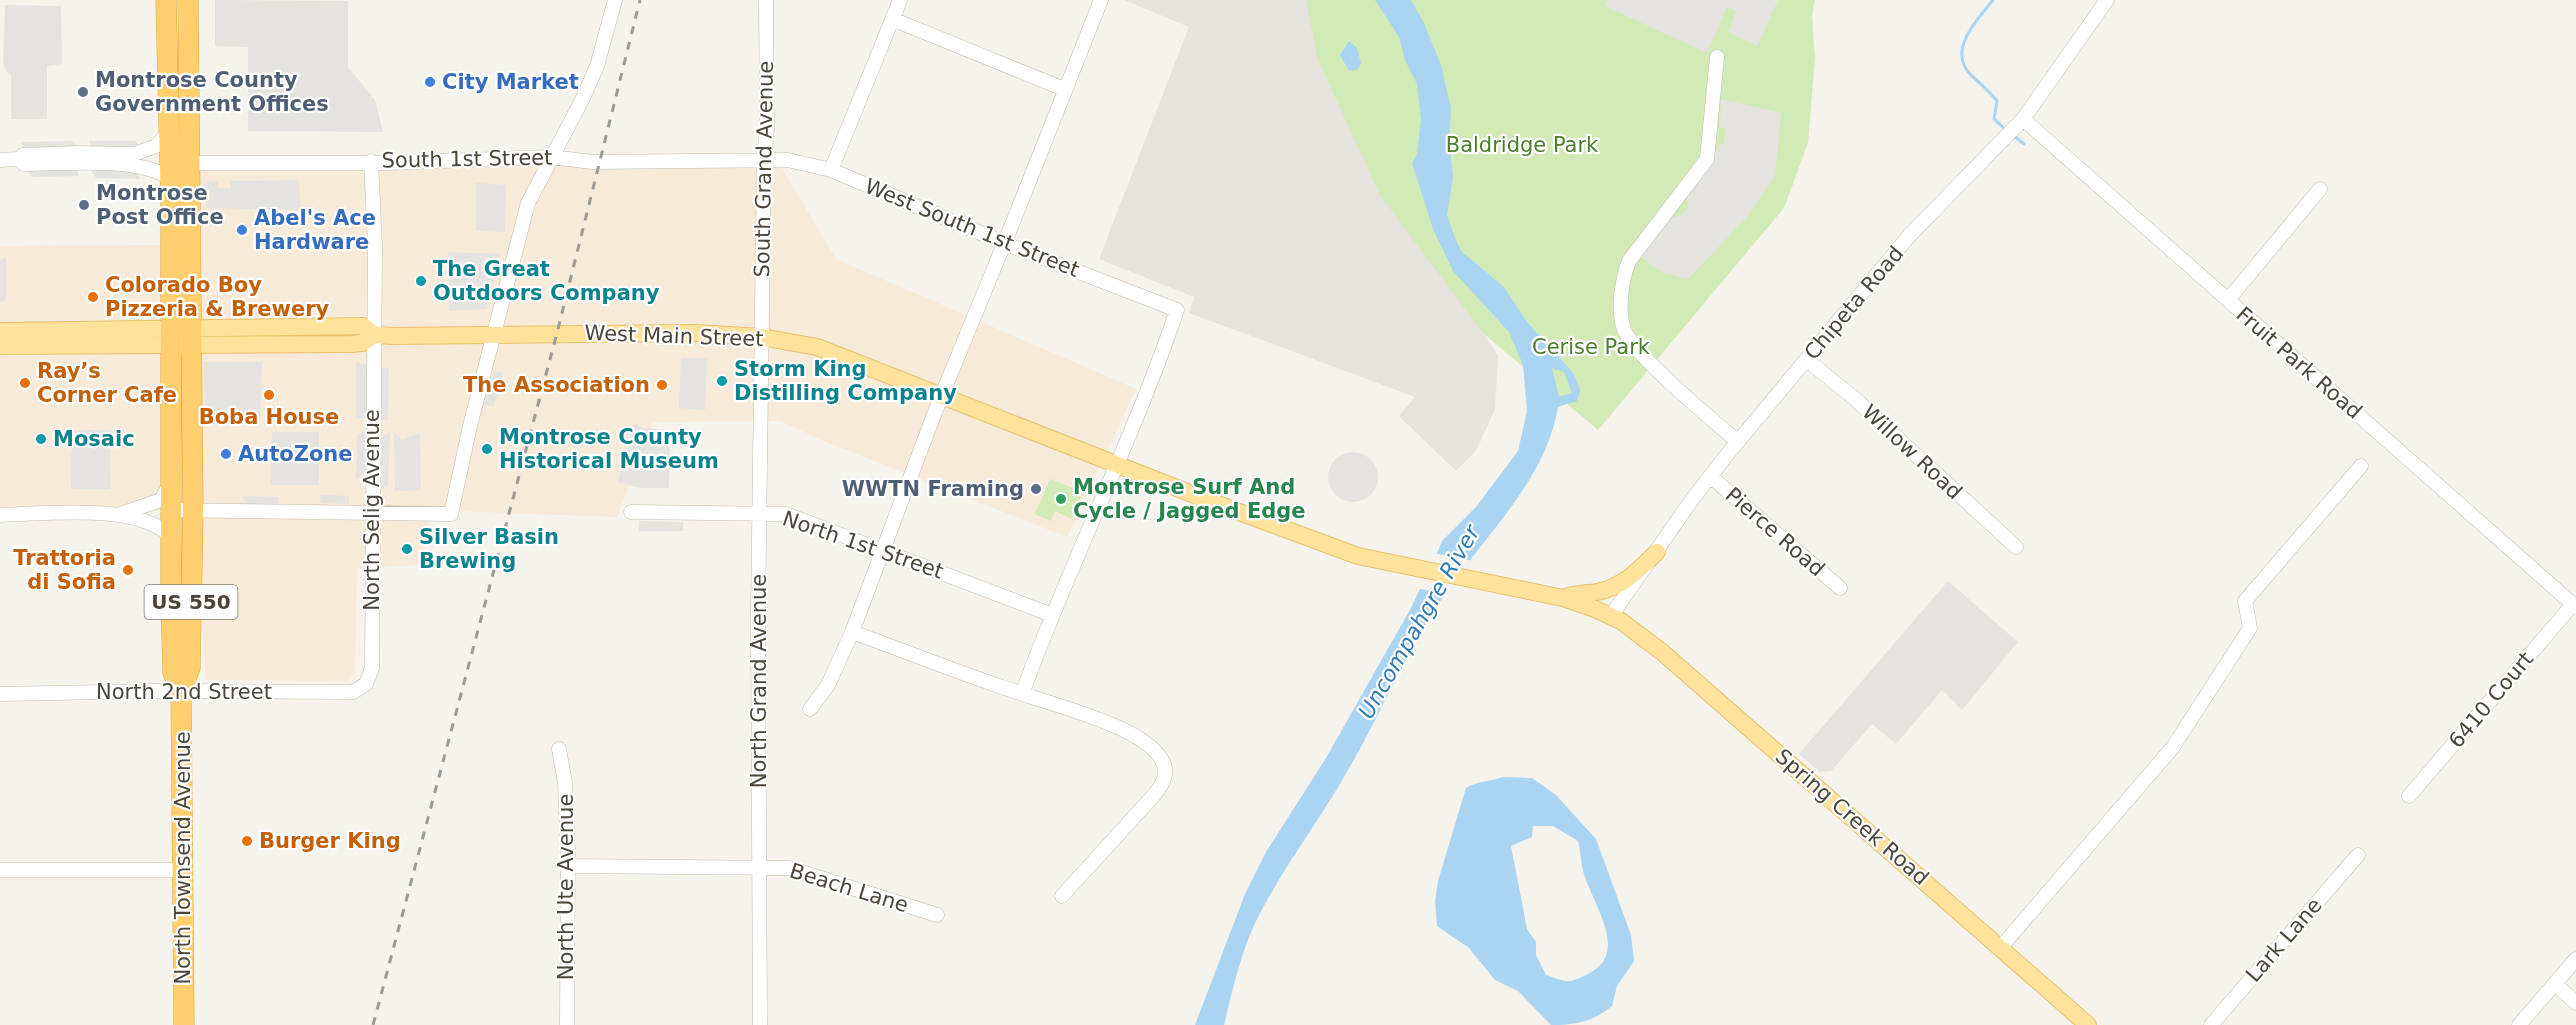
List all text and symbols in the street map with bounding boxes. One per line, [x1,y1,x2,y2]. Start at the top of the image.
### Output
street label: South Grand Avenue [750,60,778,278]
place label: Montrose County Government Offices [95,68,329,116]
place label: City Market [442,70,579,94]
marker: City Market [423,75,437,89]
marker: Montrose County Government Offices [76,85,90,99]
park label: Baldridge Park [1446,133,1599,157]
street label: South 1st Street [381,146,553,172]
street label: West South 1st Street [861,174,1083,282]
place label: Montrose Post Office [96,181,224,229]
marker: Montrose Post Office [77,198,91,212]
place label: Abel's Ace Hardware [254,206,376,254]
marker: Abel's Ace Hardware [235,223,249,237]
street label: Chipeta Road [1800,241,1908,365]
place label: The Great Outdoors Company [433,257,660,305]
place label: Colorado Boy Pizzeria & Brewery [105,273,330,321]
marker: The Great Outdoors Company [414,274,428,288]
marker: Colorado Boy Pizzeria & Brewery [86,290,100,304]
street label: Fruit Park Road [2232,302,2366,424]
street label: West Main Street [584,321,764,351]
park label: Cerise Park [1532,335,1651,359]
place label: Storm King Distilling Company [734,357,957,405]
place label: Ray’s Corner Cafe [37,359,177,407]
place label: The Association [463,373,650,397]
marker: Storm King Distilling Company [715,374,729,388]
marker: Ray’s Corner Cafe [18,376,32,390]
marker: The Association [655,378,669,392]
marker: Boba House [262,388,276,402]
street label: Willow Road [1857,400,1967,504]
place label: Boba House [199,405,339,429]
street label: North Selig Avenue [360,409,384,611]
place label: Montrose County Historical Museum [499,425,719,473]
place label: Mosaic [53,427,135,451]
marker: Mosaic [34,432,48,446]
place label: AutoZone [238,442,353,466]
marker: Montrose County Historical Museum [480,442,494,456]
marker: AutoZone [219,447,233,461]
place label: Montrose Surf And Cycle / Jagged Edge [1073,475,1306,523]
place label: WWTN Framing [842,477,1024,501]
marker: WWTN Framing [1029,482,1043,496]
street label: Pierce Road [1721,483,1829,581]
marker: Montrose Surf And Cycle / Jagged Edge [1054,492,1068,506]
street label: North 1st Street [779,506,947,584]
water label: Uncompahgre River [1353,519,1486,723]
place label: Silver Basin Brewing [419,525,559,573]
marker: Silver Basin Brewing [400,542,414,556]
place label: Trattoria di Sofia [13,546,116,594]
marker: Trattoria di Sofia [121,563,135,577]
street label: North Grand Avenue [747,574,771,788]
road number: US 550 [144,585,237,619]
street label: 6410 Court [2444,647,2538,753]
street label: North 2nd Street [96,680,272,704]
street label: North Townsend Avenue [171,731,195,985]
street label: Spring Creek Road [1771,744,1933,890]
street label: North Ute Avenue [554,794,578,980]
place label: Burger King [259,829,401,853]
marker: Burger King [240,834,254,848]
street label: Beach Lane [787,859,911,917]
street label: Lark Lane [2241,893,2327,987]

